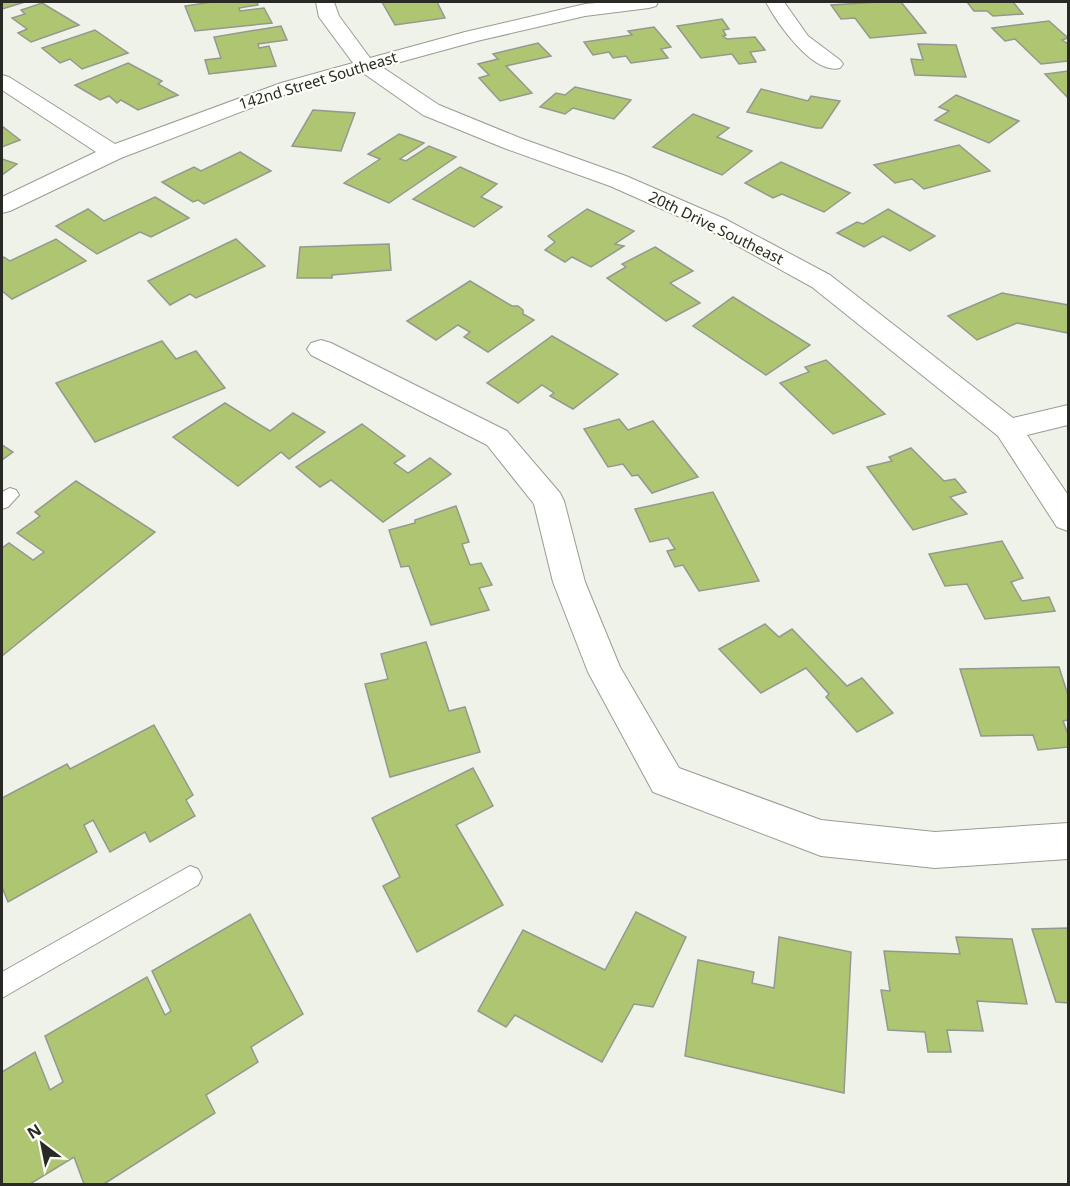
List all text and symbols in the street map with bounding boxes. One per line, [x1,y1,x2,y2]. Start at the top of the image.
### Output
street label: 142nd Street Southeast [236,46,400,114]
street label: 20th Drive Southeast [646,186,788,269]
north arrow [12,1114,72,1174]
text: N [23,1119,45,1144]

